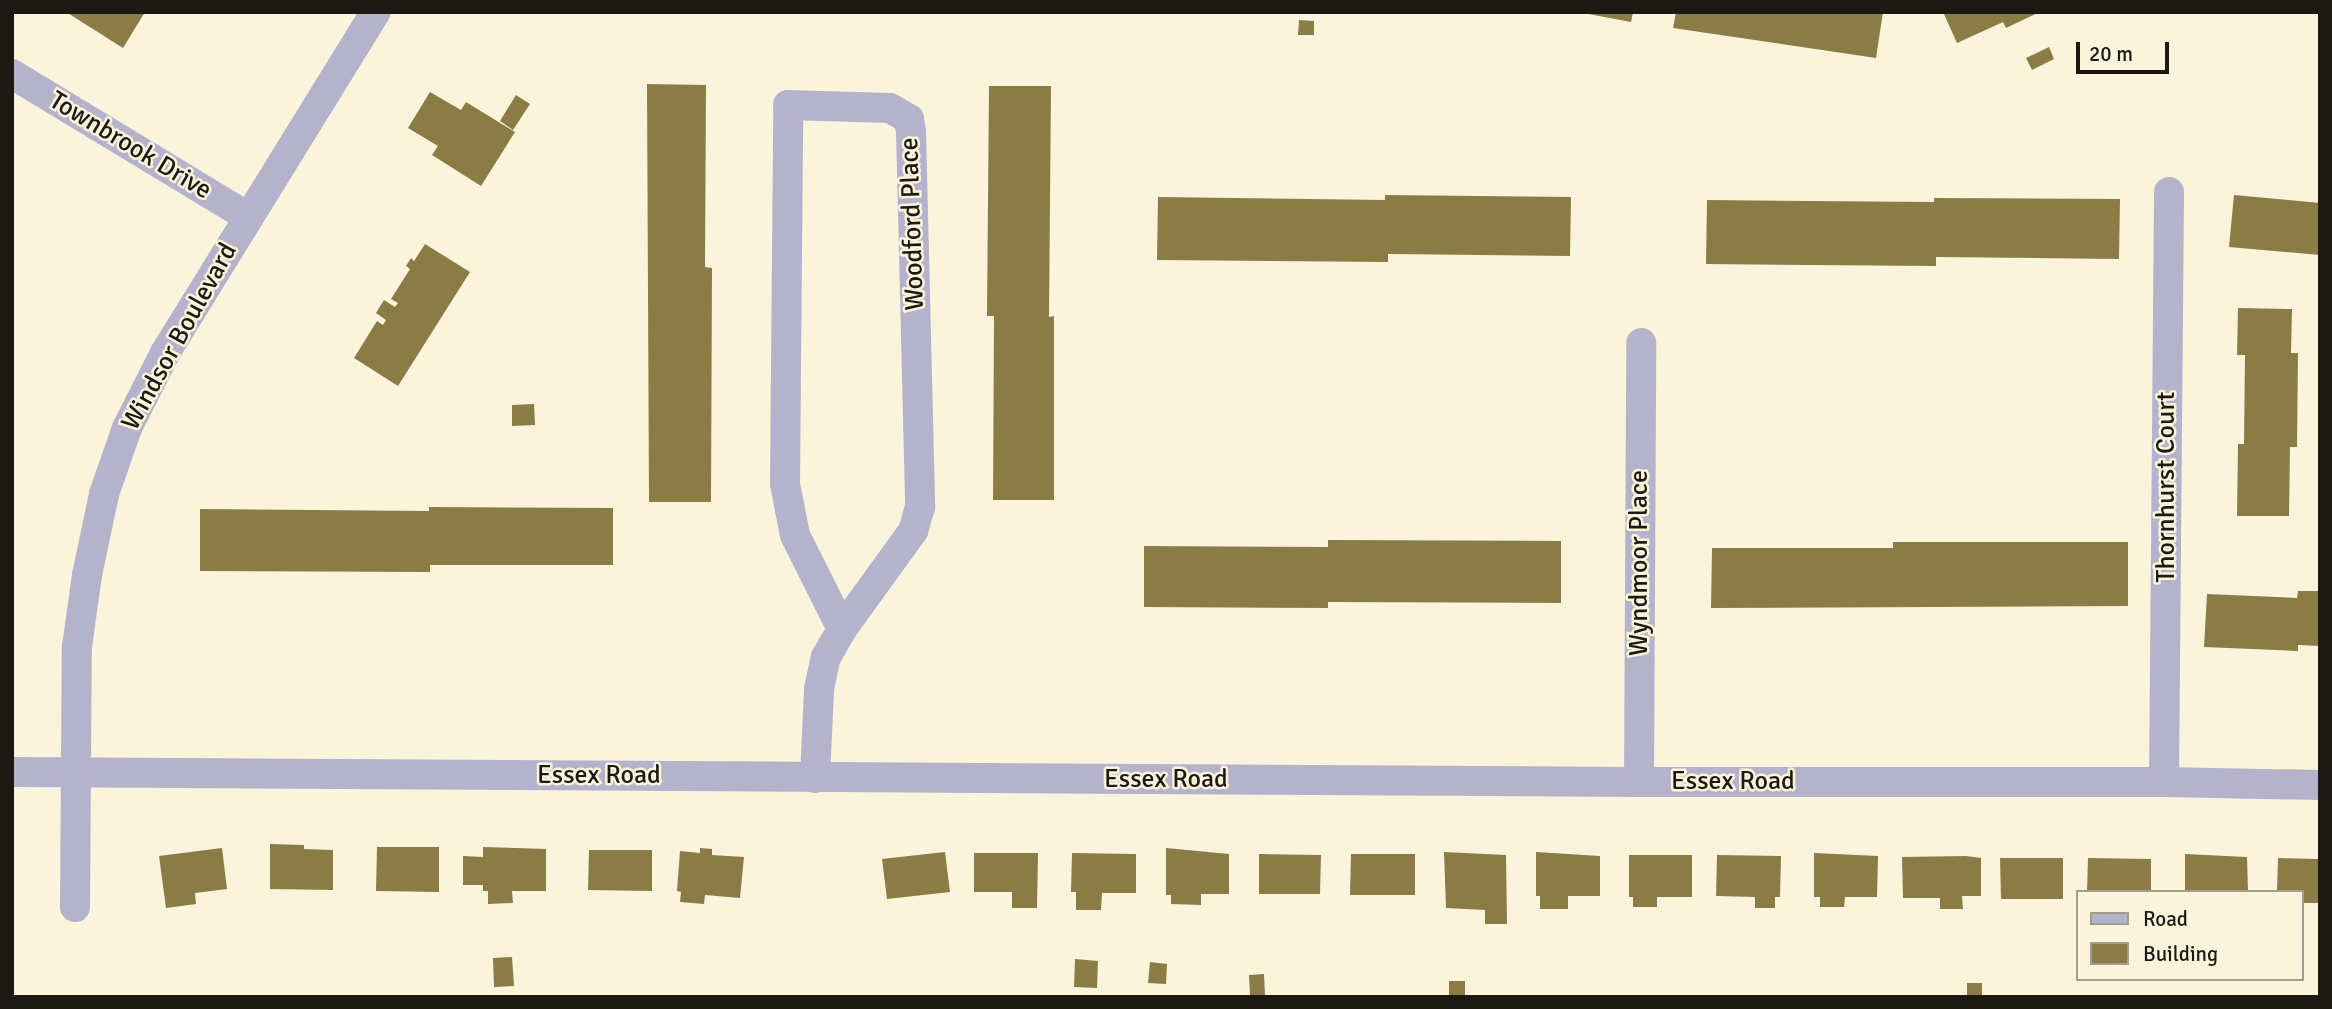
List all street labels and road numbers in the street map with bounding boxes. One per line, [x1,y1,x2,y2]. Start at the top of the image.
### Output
street label: Townbrook Drive [43,85,217,207]
street label: Woodford Place [894,137,932,311]
street label: Windsor Boulevard [116,238,244,436]
street label: Thornhurst Court [2151,392,2183,582]
street label: Wyndmoor Place [1624,470,1656,656]
street label: Essex Road [537,760,661,792]
street label: Essex Road [1104,764,1228,796]
street label: Essex Road [1671,766,1795,798]

